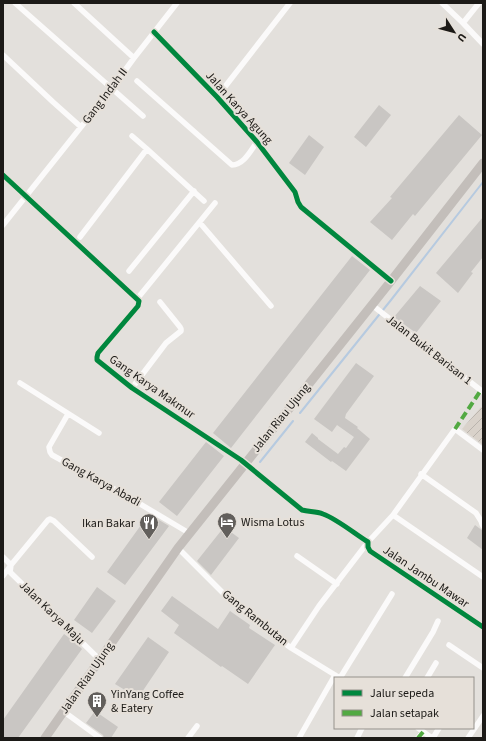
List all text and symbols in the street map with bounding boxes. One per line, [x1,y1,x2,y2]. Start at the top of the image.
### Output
north arrow [434,12,474,52]
text: U [453,30,470,45]
street label: Gang Indah II [78,64,132,128]
street label: Jalan Karya Agung [202,68,276,148]
street label: Jalan Bukit Barisan 1 [382,311,476,389]
street label: Gang Karya Makmur [106,351,199,423]
street label: Jalan Riau Ujung [248,380,314,456]
street label: Gang Karya Abadi [58,453,144,511]
hotel icon: Wisma Lotus [216,511,238,539]
restaurant icon: Ikan Bakar [138,512,160,540]
place label: Wisma Lotus [241,514,304,531]
place label: Ikan Bakar [82,515,136,532]
street label: Jalan Jambu Mawar [380,542,473,613]
street label: Jalan Karya Maju [15,577,89,649]
street label: Gang Rambutan [218,586,292,650]
street label: Jalan Riau Ujung [56,639,118,717]
legend [334,677,474,729]
text: Jalur sepeda [370,685,434,702]
place label: YinYang Coffee & Eatery [110,686,184,717]
building icon: YinYang Coffee & Eatery [86,690,108,718]
text: Jalan setapak [370,705,439,722]

